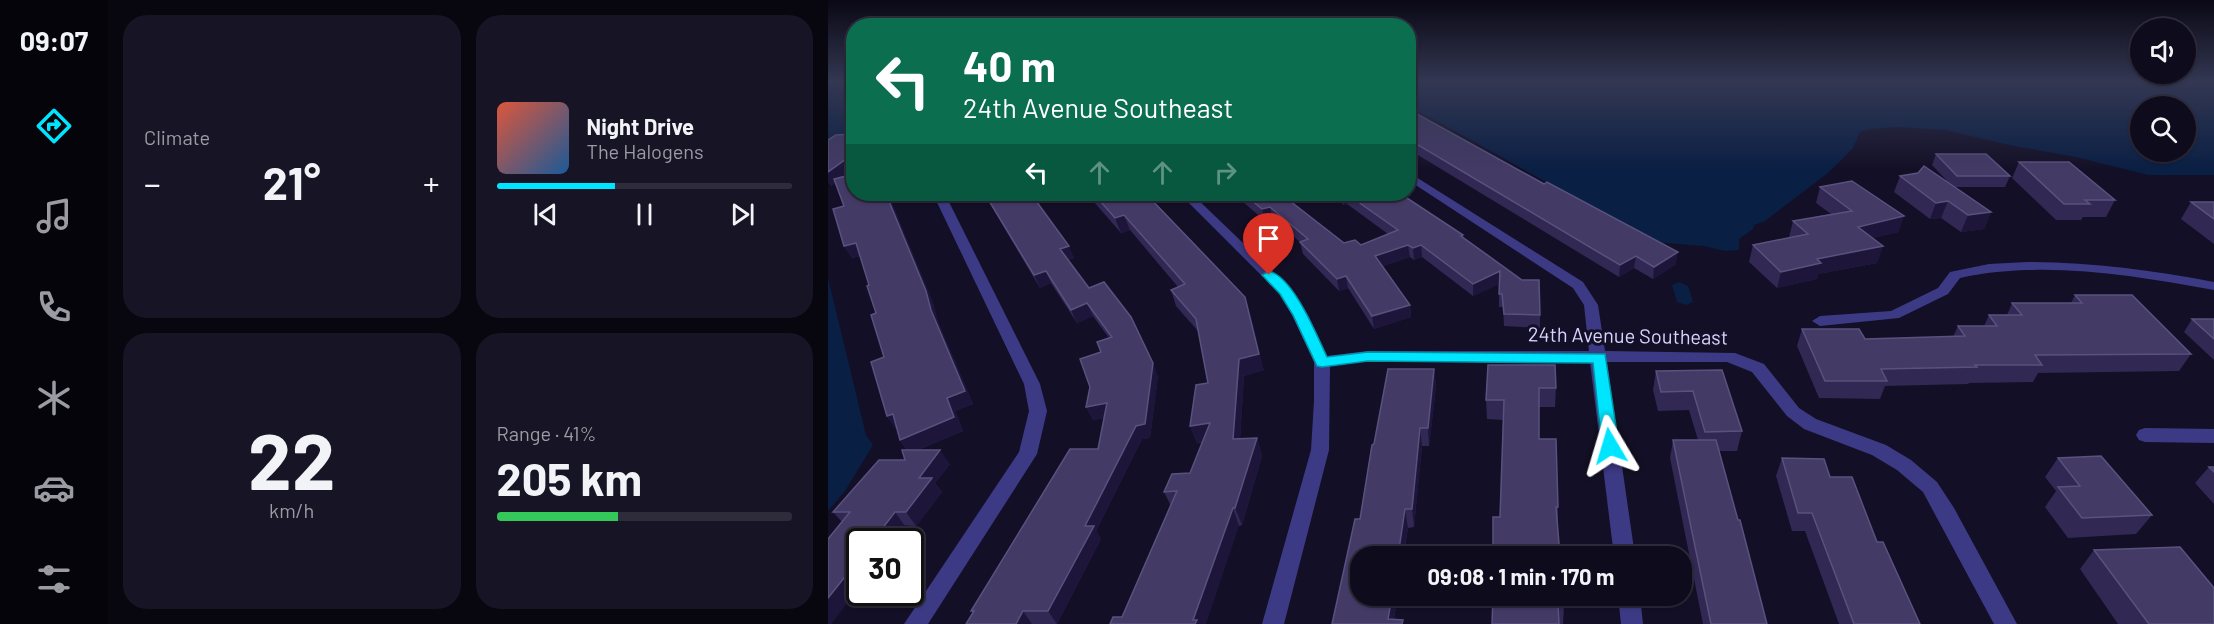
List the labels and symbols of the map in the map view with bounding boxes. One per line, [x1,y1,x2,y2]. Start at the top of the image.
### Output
pin [1243,213,1294,275]
street label: 24th Avenue Southeast [1528,321,1728,349]
position arrow [1578,414,1642,478]
speed limit sign: 30 [846,528,924,606]

